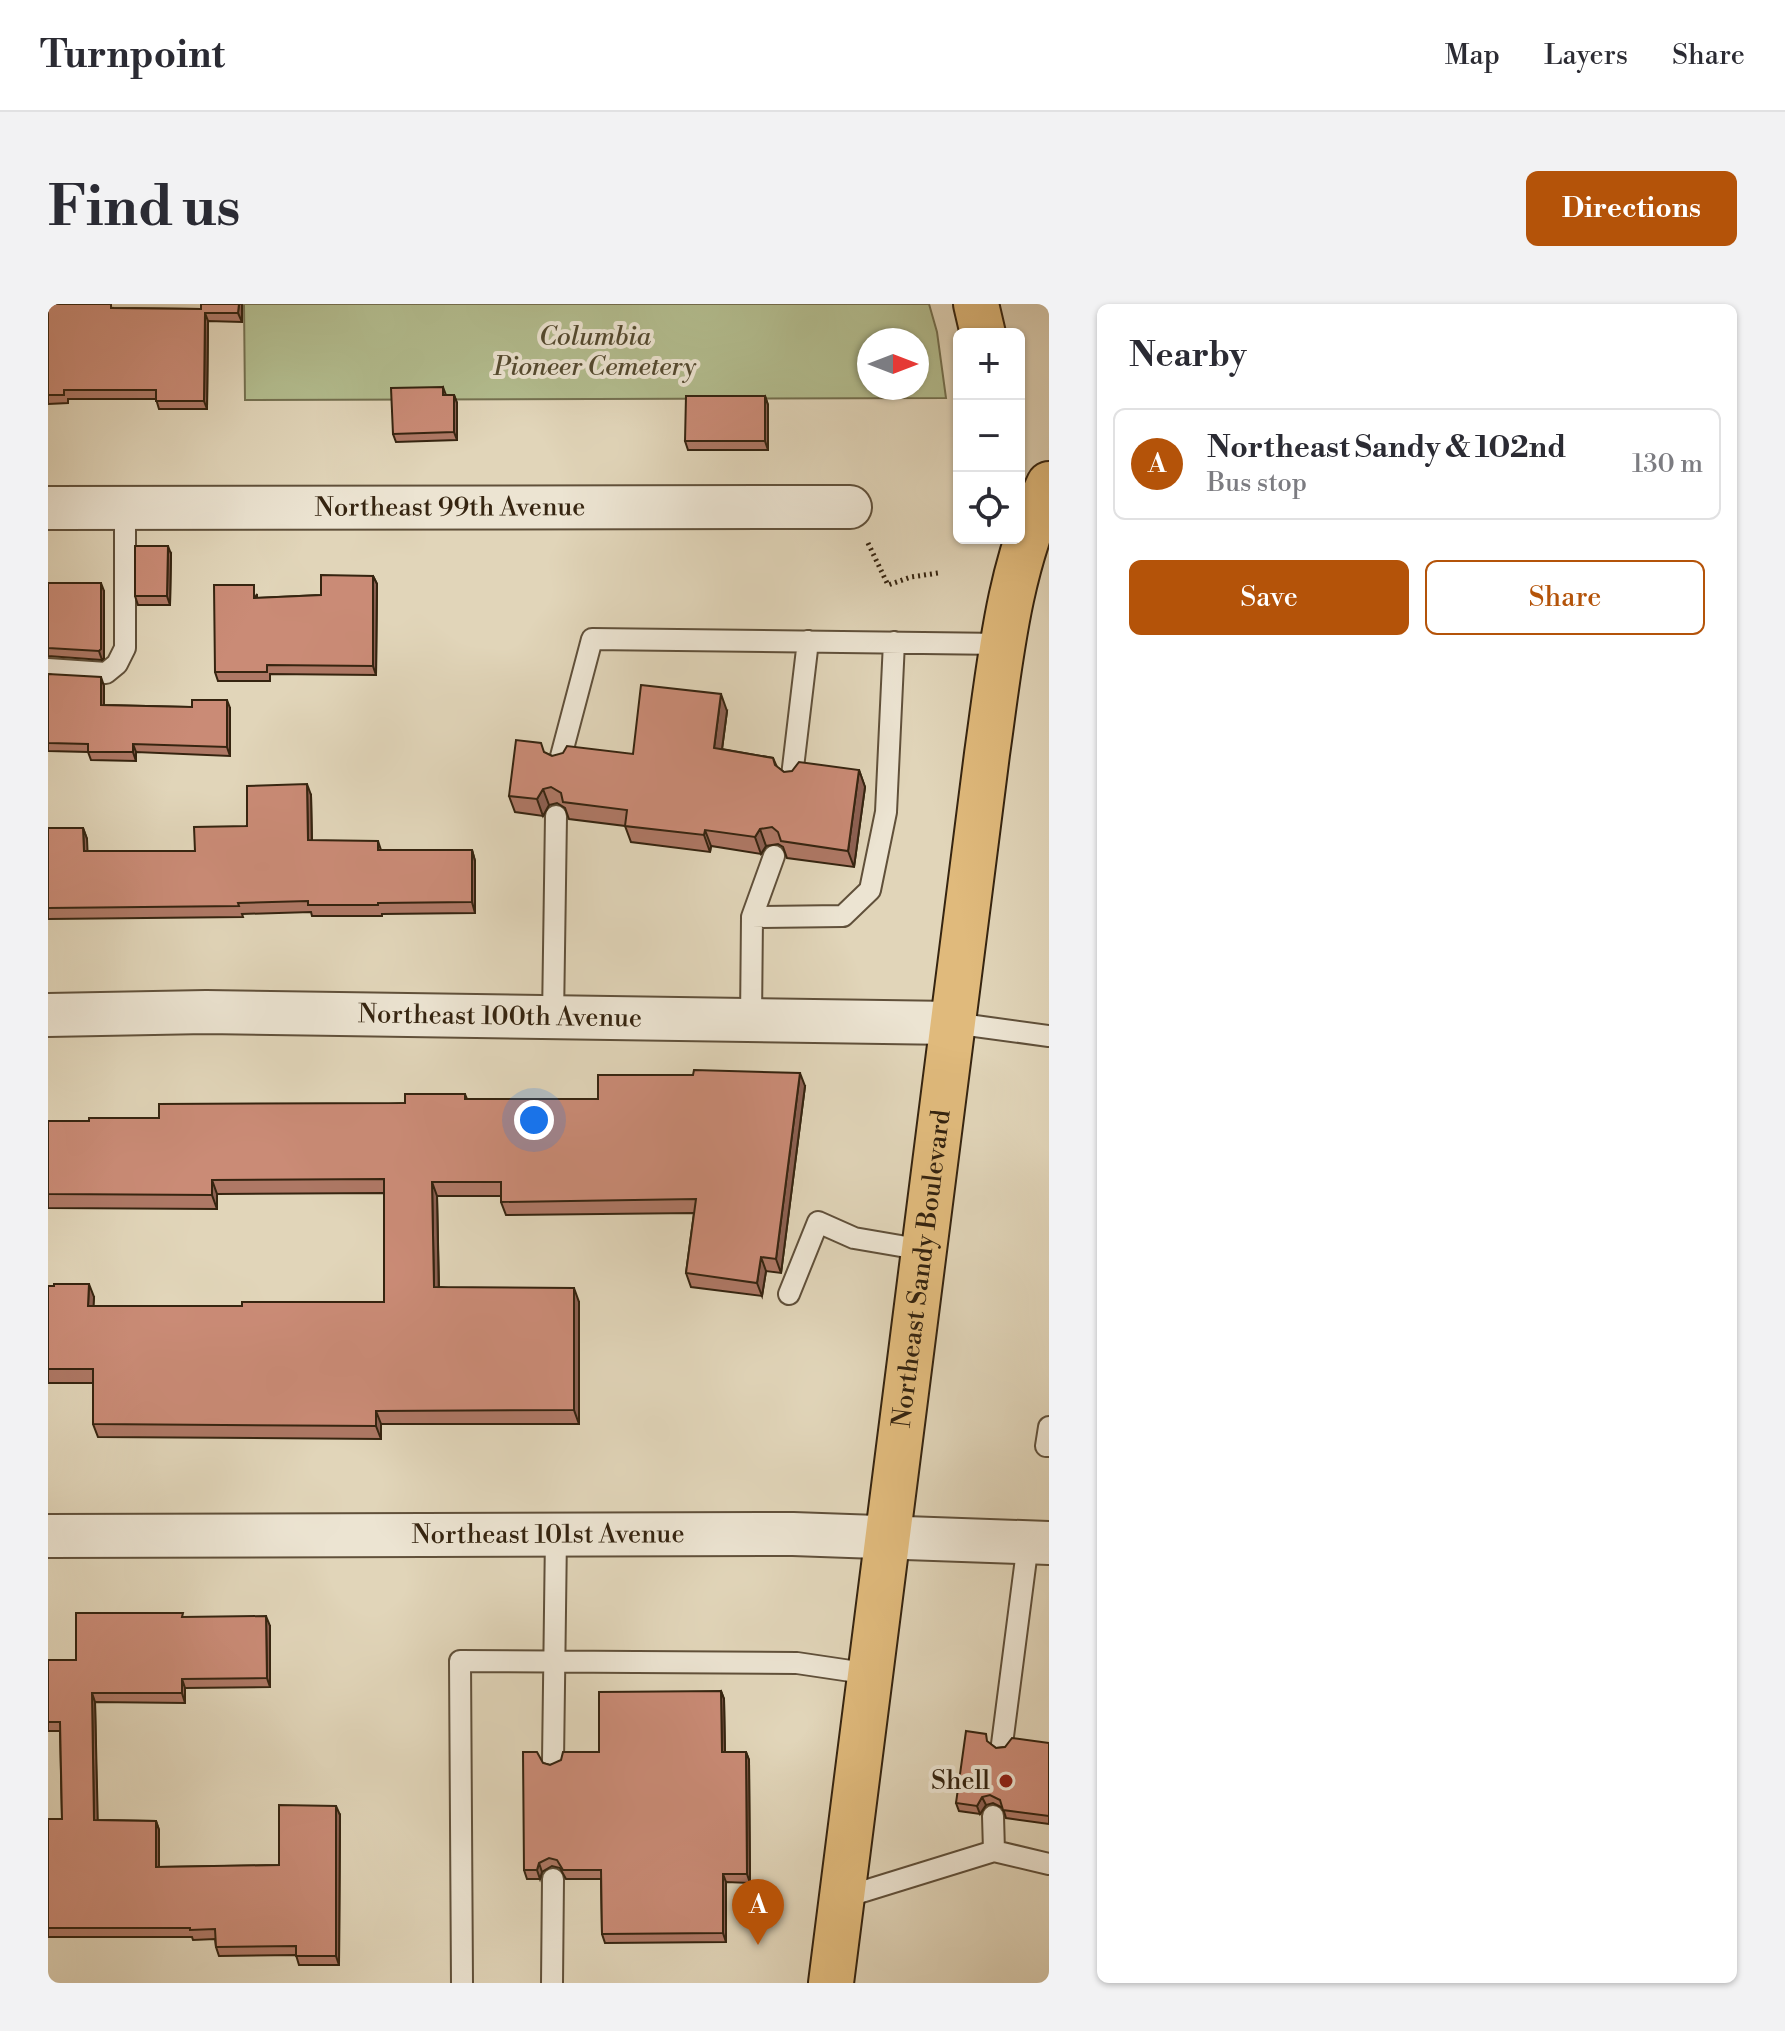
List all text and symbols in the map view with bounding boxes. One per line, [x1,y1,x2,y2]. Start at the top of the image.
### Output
text: Turnpoint [40,32,225,79]
text: Map [1445,38,1500,73]
text: Layers [1544,38,1628,73]
text: Share [1672,38,1745,73]
button: Directions [1526,171,1737,246]
text: Find us [48,173,241,243]
park label: Columbia Pioneer Cemetery [493,321,697,383]
north arrow [857,328,929,400]
map controls [953,328,1025,544]
button: + [953,328,1025,400]
text: Nearby [1129,335,1247,377]
button: − [953,400,1025,472]
text: Northeast Sandy & 102nd [1207,429,1566,467]
text: A [1148,448,1166,480]
text: 130 m [1632,448,1703,480]
text: Bus stop [1207,467,1307,499]
button: locate [953,472,1025,544]
street label: Northeast 99th Avenue [315,491,585,524]
button: Save [1129,560,1409,635]
button: Share [1425,560,1705,635]
street label: Northeast 100th Avenue [358,998,642,1034]
your location [514,1100,554,1140]
street label: Northeast Sandy Boulevard [886,1108,958,1430]
street label: Northeast 101st Avenue [411,1518,685,1551]
place label: Shell [931,1765,990,1797]
marker: Shell [997,1772,1015,1790]
pin: A [732,1879,784,1945]

